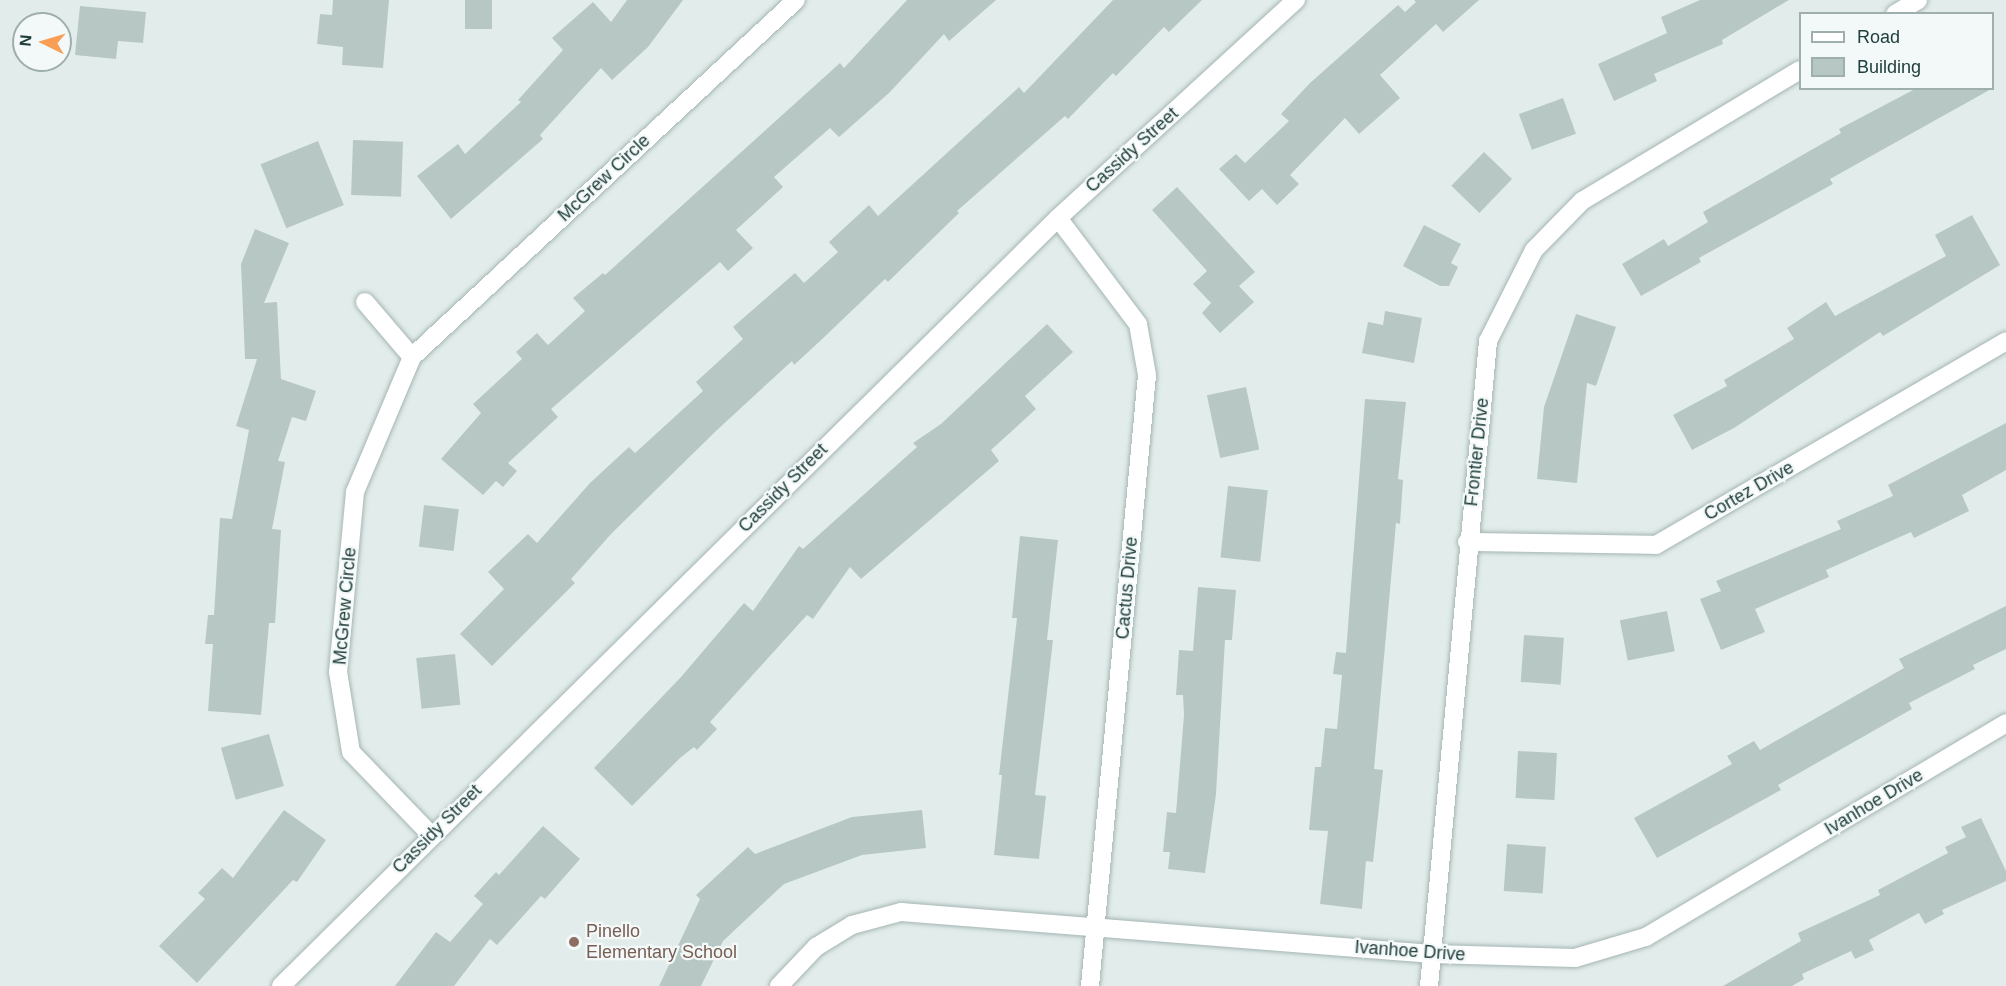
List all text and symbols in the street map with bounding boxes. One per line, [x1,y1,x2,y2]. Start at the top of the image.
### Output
north arrow [12,12,72,72]
legend [1799,12,1994,90]
text: Road [1857,27,1900,47]
text: N [17,34,35,47]
text: Building [1857,57,1921,77]
street label: Cassidy Street [1081,103,1183,197]
street label: McGrew Circle [553,130,655,226]
street label: Frontier Drive [1461,397,1493,507]
street label: Cassidy Street [734,439,832,537]
street label: Cortez Drive [1700,457,1798,525]
street label: Cactus Drive [1112,536,1142,640]
street label: McGrew Circle [329,546,361,666]
street label: Ivanhoe Drive [1821,764,1927,840]
street label: Cassidy Street [388,780,486,878]
place label: Pinello Elementary School [586,921,737,964]
marker: Pinello Elementary School [567,935,581,949]
street label: Ivanhoe Drive [1354,936,1466,966]

